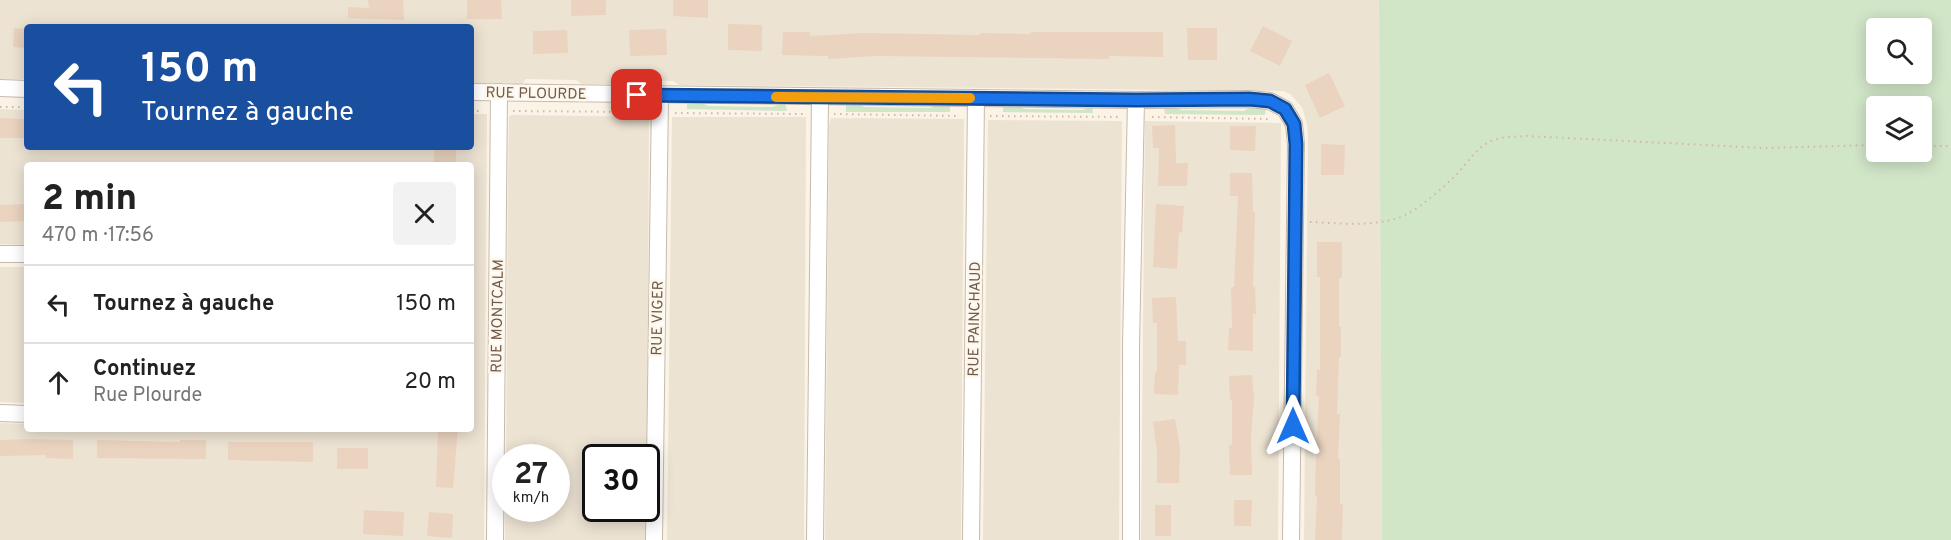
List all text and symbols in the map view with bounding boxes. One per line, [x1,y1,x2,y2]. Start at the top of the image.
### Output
map controls [1866,18,1932,162]
button: search [1866,18,1932,84]
text: 150 m [141,44,258,97]
icon: left [42,48,120,126]
pin [611,69,662,120]
icon: arrive [620,78,653,111]
street label: RUE PLOURDE [485,84,587,105]
text: Tournez à gauche [141,96,354,130]
button: layers [1866,96,1932,162]
text: 2 min [42,177,137,223]
button: close [393,182,456,245]
text: 470 m · 17:56 [42,223,154,249]
street label: RUE MONTCALM [488,259,509,373]
street label: RUE PAINCHAUD [965,261,986,377]
street label: RUE VIGER [648,280,669,356]
icon: left [42,288,75,321]
text: Tournez à gauche [93,291,274,318]
text: 150 m [396,291,456,318]
text: Continuez [93,356,196,383]
icon: ahead [42,366,75,399]
text: 20 m [405,369,456,396]
text: Rue Plourde [93,383,202,409]
position arrow [1261,394,1325,458]
speed limit sign: 30 [582,444,660,522]
text: 27 [514,457,548,494]
text: km/h [513,489,549,508]

